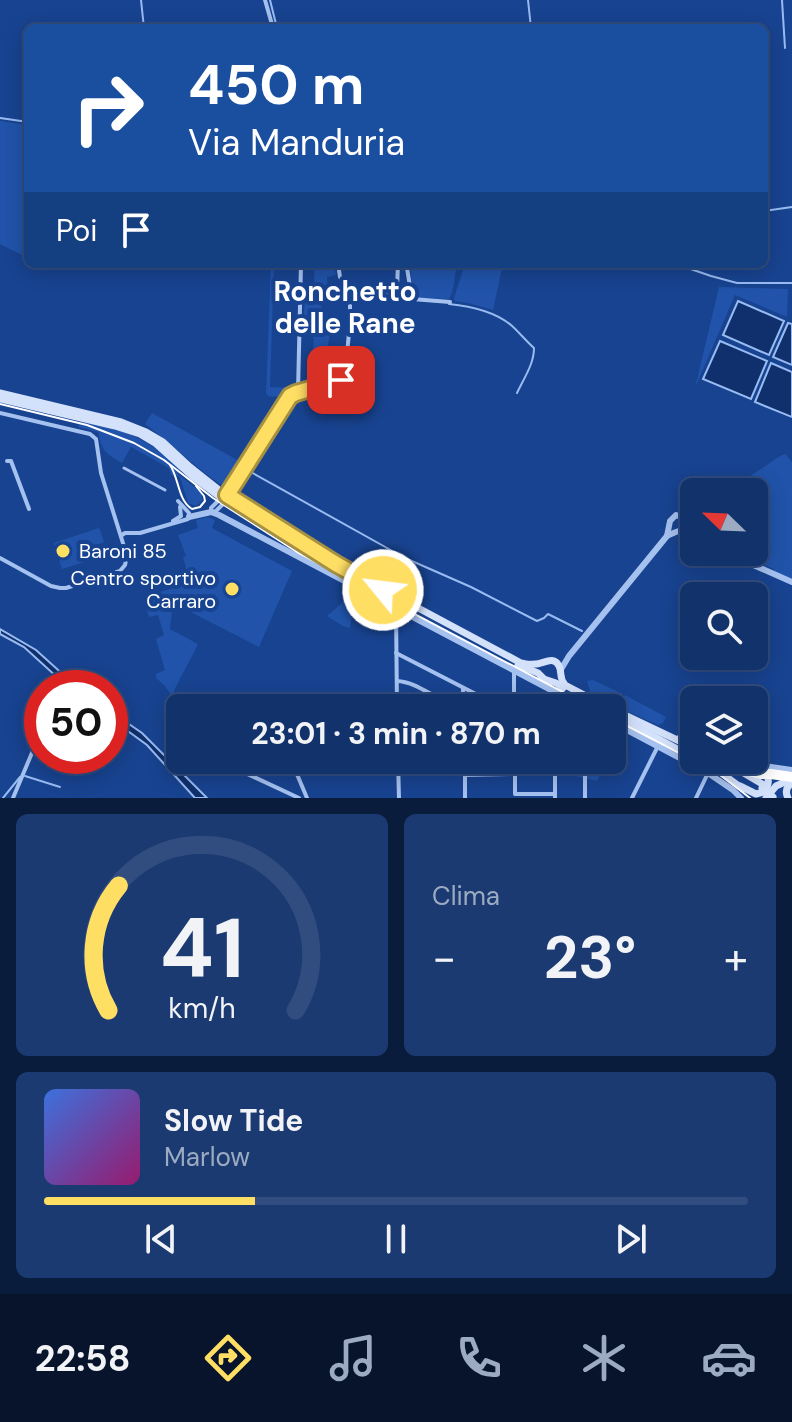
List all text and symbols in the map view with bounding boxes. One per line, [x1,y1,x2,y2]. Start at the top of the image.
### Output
text: 450 m [188,48,365,121]
icon: right [56,56,160,160]
text: Via Manduria [188,119,405,166]
icon: arrive [114,208,158,252]
text: Poi [56,211,98,250]
district label: Ronchetto delle Rane [273,273,417,342]
pin [307,346,375,414]
icon: arrive [319,358,363,402]
north arrow [680,478,768,566]
map controls [680,478,768,774]
place label: Baroni 85 [79,538,167,564]
marker: Baroni 85 [54,542,72,560]
position arrow [341,548,425,632]
place label: Centro sportivo Carraro [70,565,216,614]
marker: Centro sportivo Carraro [223,580,241,598]
button: search [680,582,768,670]
speed limit sign: 50 [24,670,128,774]
button: layers [680,686,768,774]
text: 23:01 · 3 min · 870 m [251,714,541,753]
text: Clima [432,879,500,913]
text: 41 [160,894,244,1003]
text: 23° [544,918,636,997]
text: − [432,929,456,987]
text: + [724,929,748,987]
text: km/h [168,990,236,1027]
text: Slow Tide [164,1101,303,1140]
text: Marlow [164,1140,250,1174]
icon: previous [139,1217,183,1261]
icon: pause [374,1217,418,1261]
icon: next [609,1217,653,1261]
icon: directions [200,1330,256,1386]
icon: music [325,1330,381,1386]
icon: phone [451,1330,507,1386]
icon: climate [576,1330,632,1386]
icon: car [701,1330,757,1386]
text: 22:58 [35,1335,131,1382]

